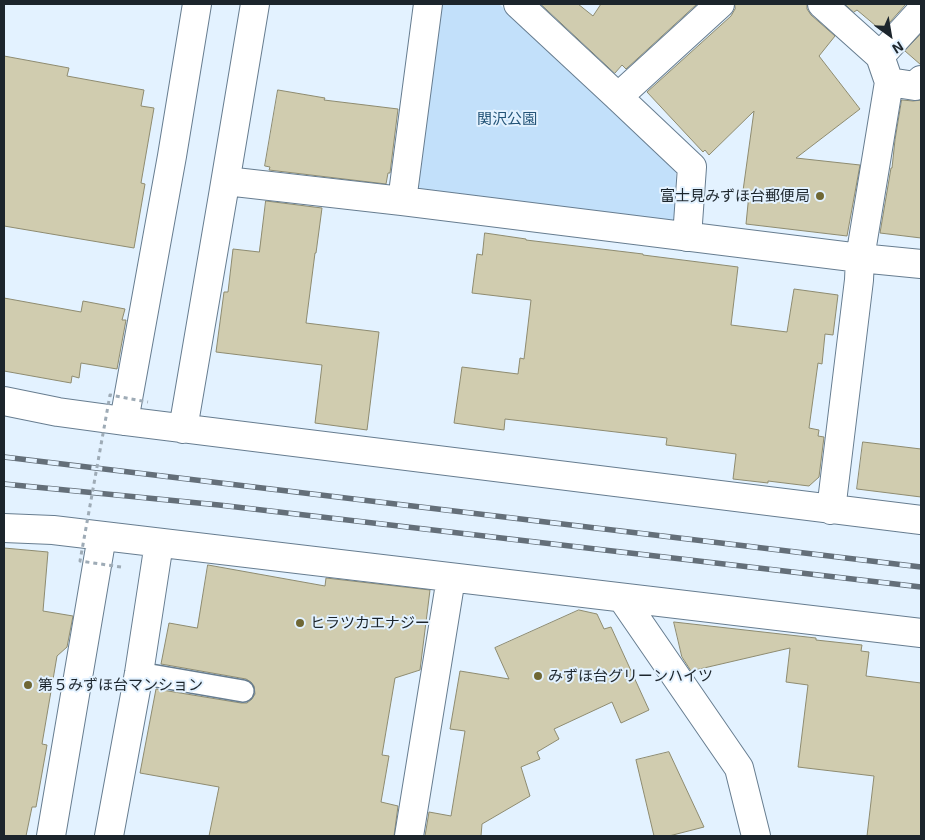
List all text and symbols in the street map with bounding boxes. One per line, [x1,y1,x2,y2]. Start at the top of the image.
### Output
north arrow [865,10,915,60]
text: N [889,38,907,58]
park label: 関沢公園 [477,110,537,128]
place label: 富士見みずほ台郵便局 [660,187,810,205]
marker: 富士見みずほ台郵便局 [814,190,826,202]
place label: ヒラツカエナジー [310,614,430,632]
marker: ヒラツカエナジー [294,617,306,629]
place label: みずほ台グリーンハイツ [548,667,713,685]
marker: みずほ台グリーンハイツ [532,670,544,682]
place label: 第５みずほ台マンション [38,676,203,694]
marker: 第５みずほ台マンション [22,679,34,691]

